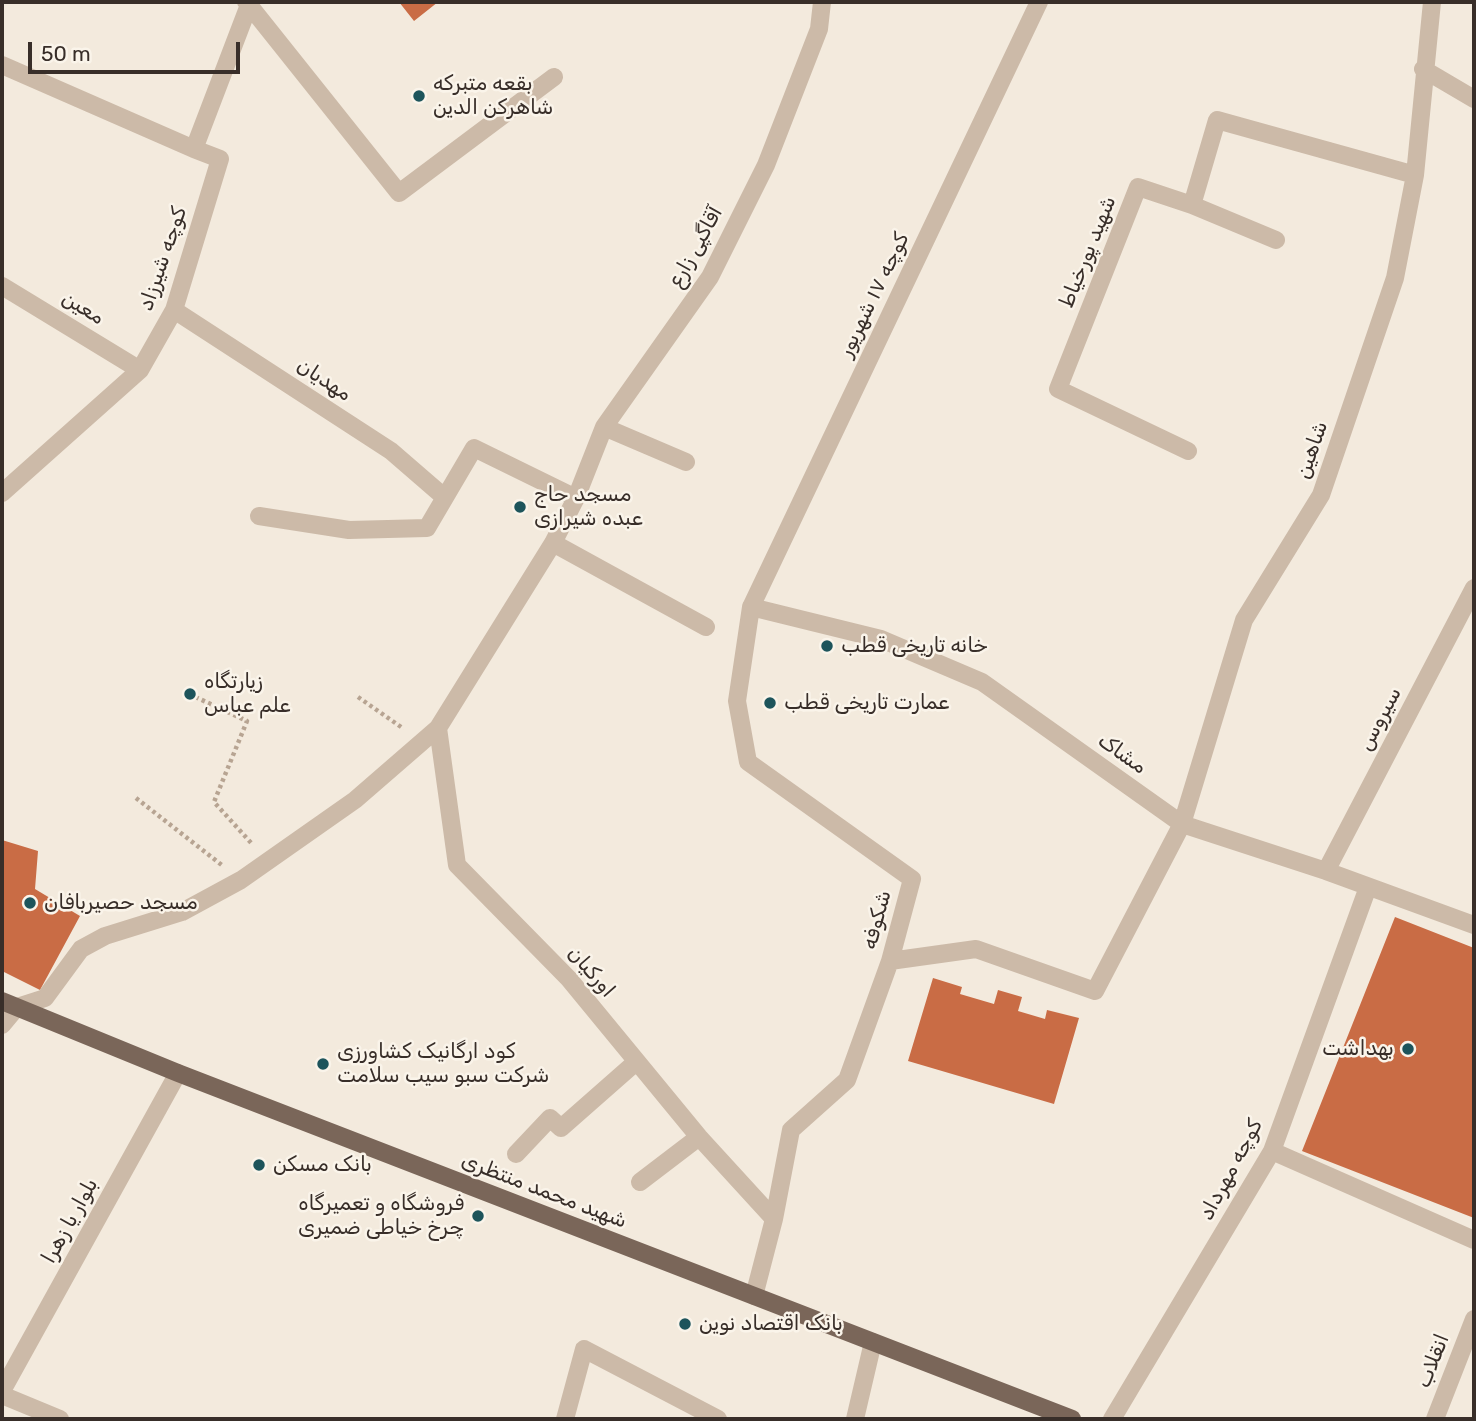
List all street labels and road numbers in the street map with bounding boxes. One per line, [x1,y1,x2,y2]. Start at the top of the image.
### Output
street label: شهید پورخیاط [1054,192,1122,312]
street label: آقاگپی زارع [663,202,729,292]
street label: کوچه شیرزاد [133,204,193,314]
street label: کوچه ۱۷ شهریور [833,229,915,361]
street label: معین [57,286,109,330]
street label: مهدیان [292,353,356,407]
street label: شاهین [1290,418,1334,482]
street label: سیروس [1353,683,1407,755]
street label: مشاک [1093,728,1151,780]
street label: شکوفه [857,888,897,952]
street label: اورکیان [562,941,620,1003]
street label: کوچه مهرداد [1194,1115,1268,1225]
street label: شهید محمد منتظری [458,1148,630,1234]
street label: بلوار یا زهرا [36,1174,104,1268]
street label: انقلاب [1411,1330,1455,1392]

